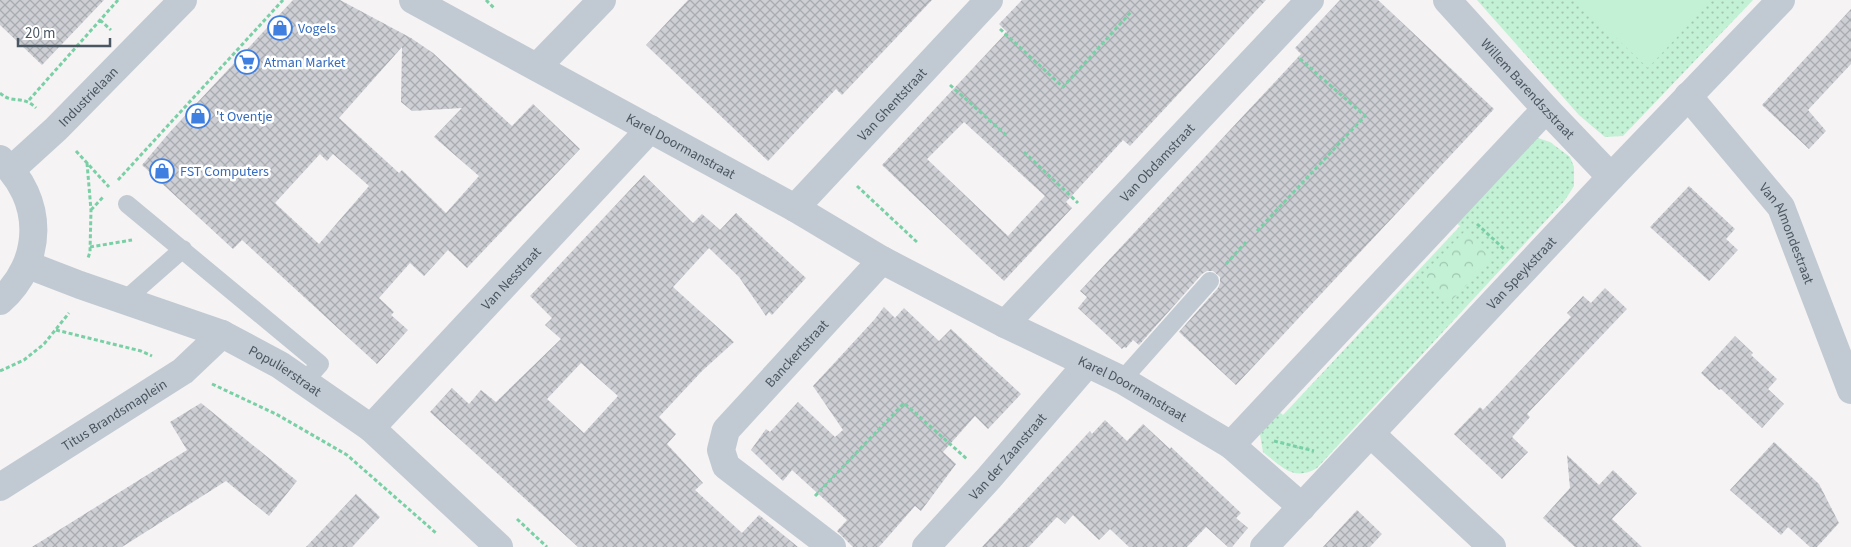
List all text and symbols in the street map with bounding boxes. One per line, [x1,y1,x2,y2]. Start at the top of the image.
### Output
scale bar [18,15,110,47]
shop icon: Vogels [267,15,293,41]
place label: Vogels [298,19,336,39]
text: 20 m [25,23,55,44]
street label: Willem Barendszstraat [1476,34,1579,144]
supermarket icon: Atman Market [234,49,260,75]
place label: Atman Market [264,53,346,73]
street label: Industrielaan [54,63,123,132]
street label: Van Ghentstraat [853,64,932,146]
shop icon: 't Oventje [185,103,211,129]
place label: 't Oventje [216,107,273,127]
street label: Karel Doormanstraat [622,109,739,185]
street label: Van Obdamstraat [1116,119,1200,207]
shop icon: FST Computers [149,158,175,184]
place label: FST Computers [180,162,269,182]
street label: Van Almondestraat [1754,179,1819,287]
street label: Van Speykstraat [1483,232,1561,314]
street label: Van Nesstraat [477,243,546,315]
street label: Banckertstraat [761,315,834,392]
street label: Populierstraat [245,341,325,402]
street label: Karel Doormanstraat [1074,351,1191,428]
street label: Titus Brandsmaplein [58,375,171,456]
street label: Van der Zaanstraat [965,409,1052,505]

